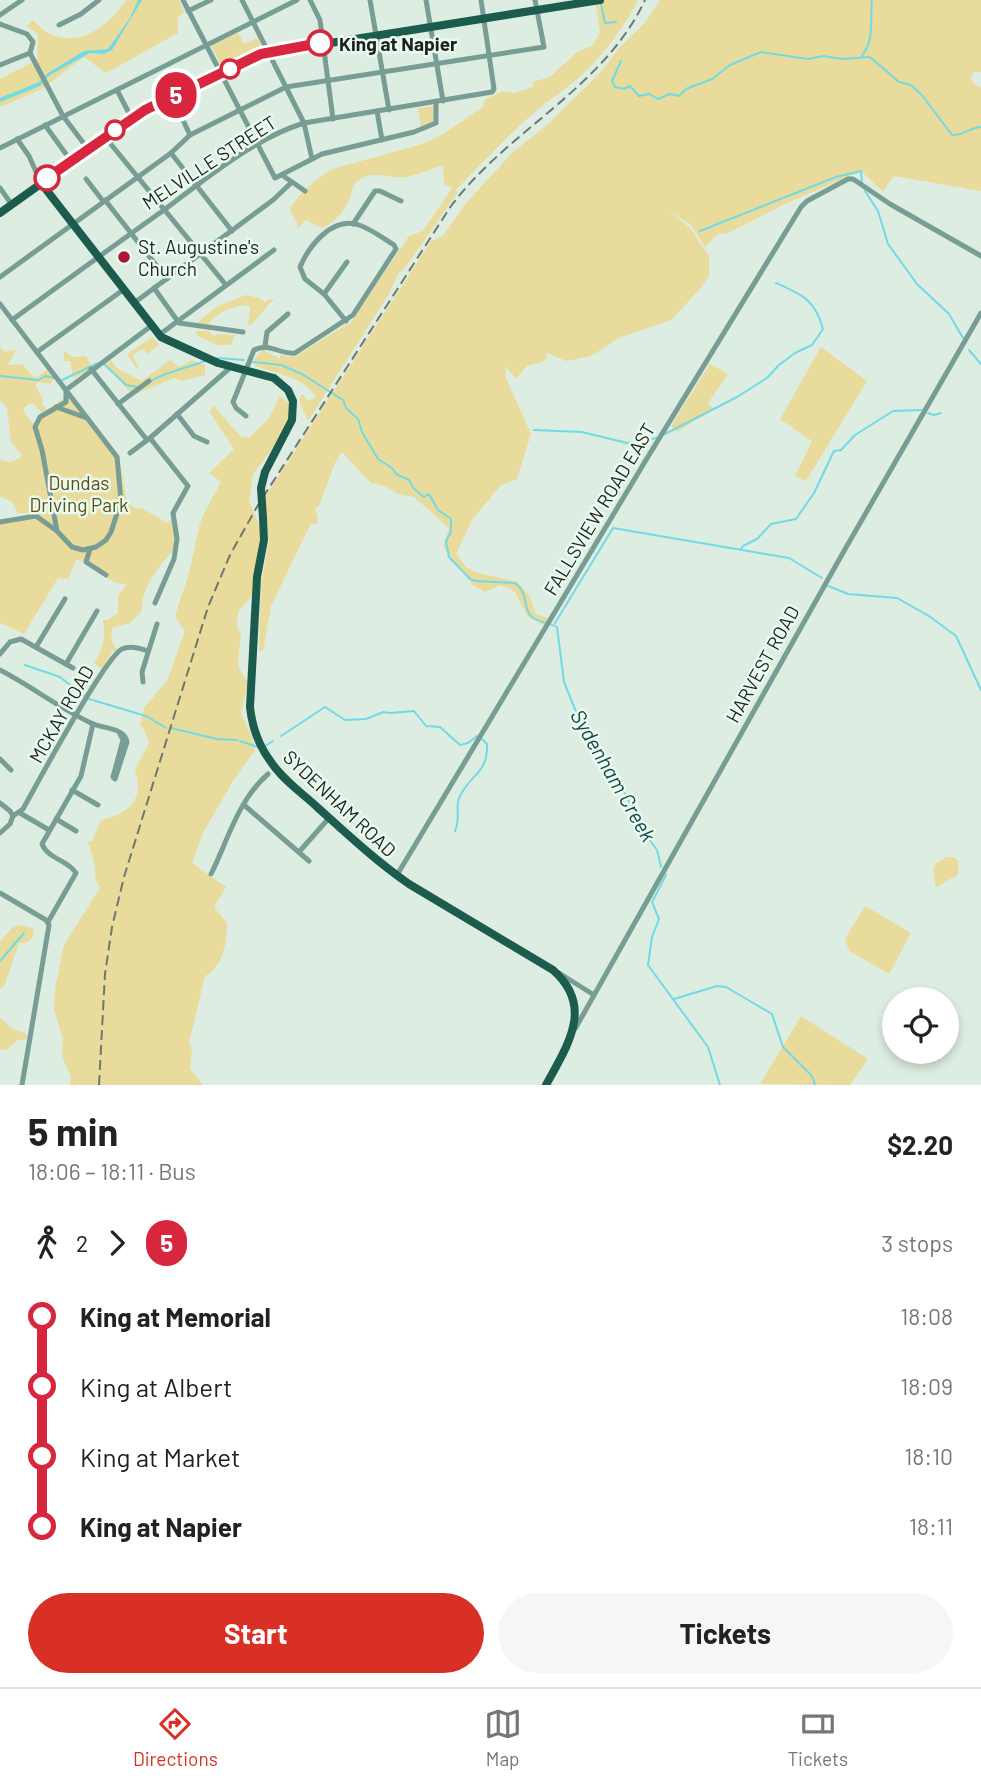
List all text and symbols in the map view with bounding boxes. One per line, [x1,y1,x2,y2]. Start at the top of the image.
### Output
marker: King at Napier [307,30,333,56]
place label: King at Napier [339,32,458,55]
unlabelled marker [220,59,240,79]
line badge: 5 [153,72,199,118]
text: 5 [170,80,182,109]
street label: MELVILLE STREET [138,110,280,214]
unlabelled marker [105,120,125,140]
unlabelled marker [34,165,60,191]
place label: St. Augustine's Church [138,235,259,280]
marker: St. Augustine's Church [116,249,132,265]
street label: FALLSVIEW ROAD EAST [539,419,659,599]
park label: Dundas Driving Park [30,471,128,516]
street label: HARVEST ROAD [720,602,804,726]
street label: MCKAY ROAD [24,661,98,767]
water label: Sydenham Creek [566,704,662,846]
street label: SYDENHAM ROAD [279,745,401,861]
map controls [882,987,959,1064]
button: locate [882,987,959,1064]
text: 5 min [28,1108,118,1154]
text: $2.20 [887,1129,953,1160]
text: 18:06 – 18:11 · Bus [28,1157,196,1185]
icon: walk [28,1224,66,1262]
icon: forward [98,1224,136,1262]
text: 5 [160,1228,173,1257]
text: 2 [76,1229,88,1257]
text: 3 stops [881,1229,953,1257]
text: King at Memorial [80,1301,271,1332]
text: 18:08 [900,1302,953,1330]
text: King at Albert [80,1371,232,1402]
text: 18:09 [900,1372,953,1400]
text: King at Market [80,1441,241,1472]
text: 18:10 [904,1442,953,1470]
text: King at Napier [80,1511,242,1542]
text: 18:11 [909,1512,953,1540]
button: Start [28,1593,484,1673]
button: Tickets [498,1593,953,1673]
tab: Directions [133,1705,218,1770]
tab: Map [484,1705,522,1770]
tab: Tickets [788,1705,848,1770]

